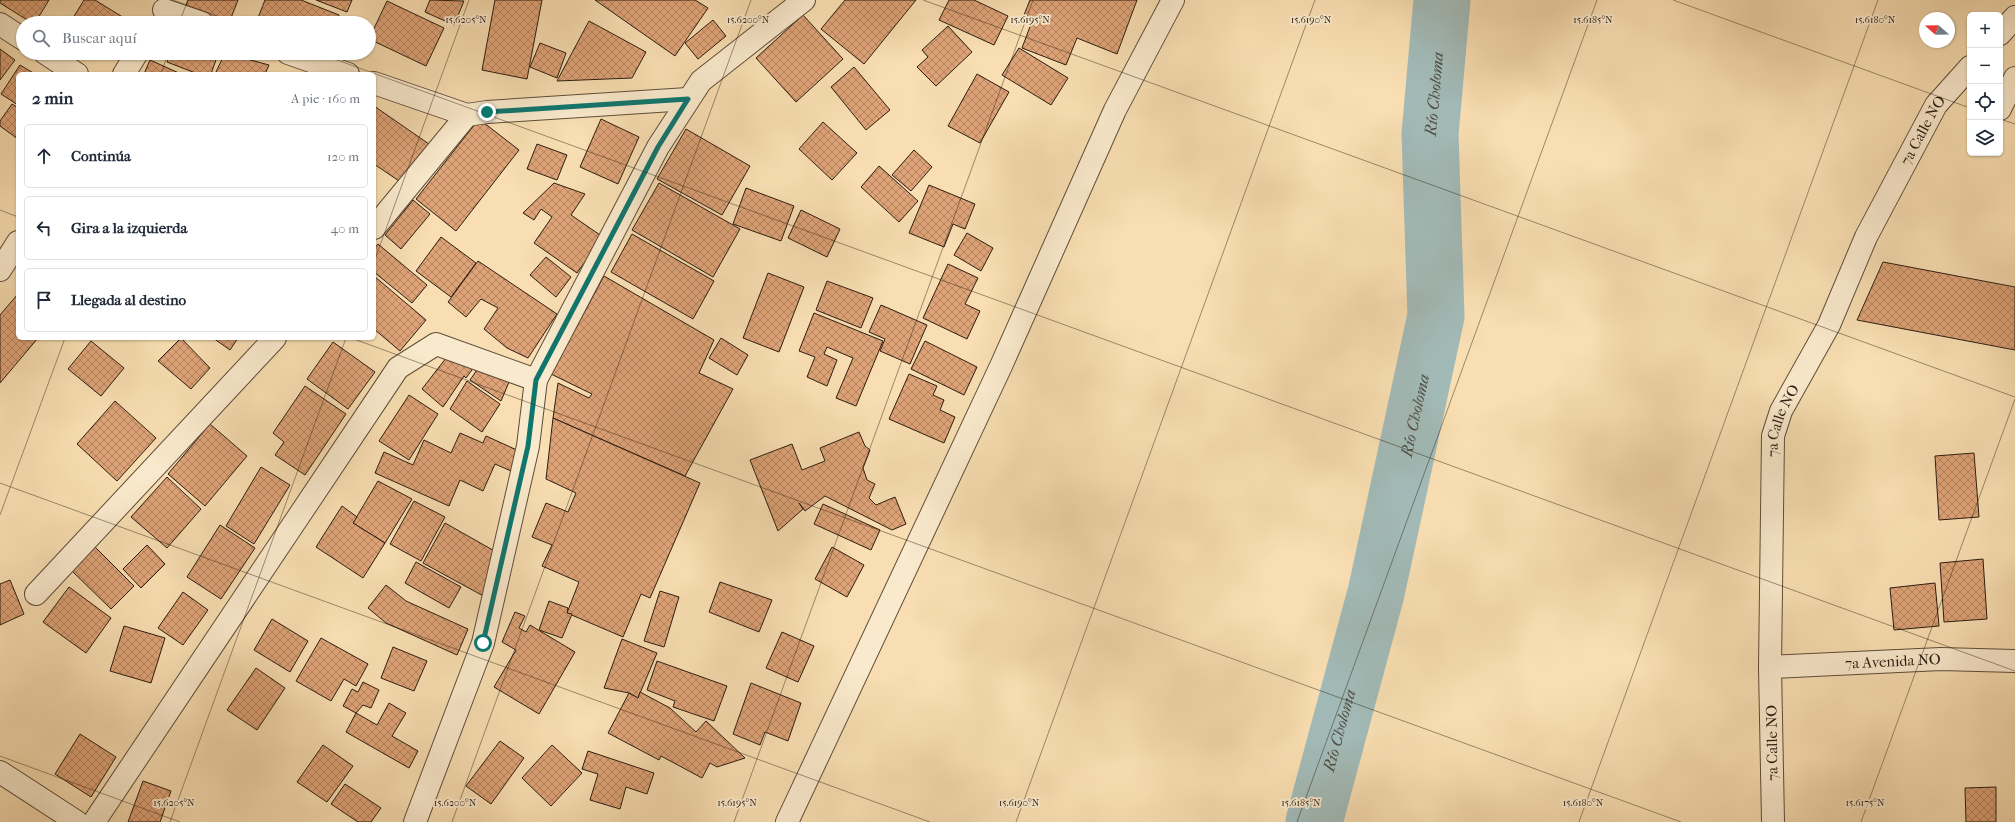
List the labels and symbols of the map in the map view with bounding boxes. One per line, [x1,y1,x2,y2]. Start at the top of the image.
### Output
north arrow [1919,12,1955,48]
text: 15.6205°N [445,14,487,26]
text: 15.6200°N [727,14,770,26]
text: 15.6195°N [1010,14,1050,26]
text: 15.6190°N [1291,14,1332,26]
text: 15.6185°N [1573,14,1613,26]
text: 15.6180°N [1855,14,1896,26]
water label: Río Choloma [1420,51,1447,138]
street label: 7a Calle NO [1897,92,1949,168]
route end [478,103,496,121]
water label: Río Choloma [1396,372,1433,460]
street label: 7a Calle NO [1763,381,1803,457]
route start [474,634,492,652]
street label: 7a Avenida NO [1845,650,1941,672]
water label: Río Choloma [1318,687,1359,774]
street label: 7a Calle NO [1762,705,1782,781]
text: 15.6205°N [153,797,195,809]
text: 15.6200°N [434,797,477,809]
text: 15.6195°N [717,797,757,809]
text: 15.6190°N [999,797,1040,809]
text: 15.6185°N [1281,797,1321,809]
text: 15.6180°N [1563,797,1604,809]
text: 15.6175°N [1845,797,1885,809]

